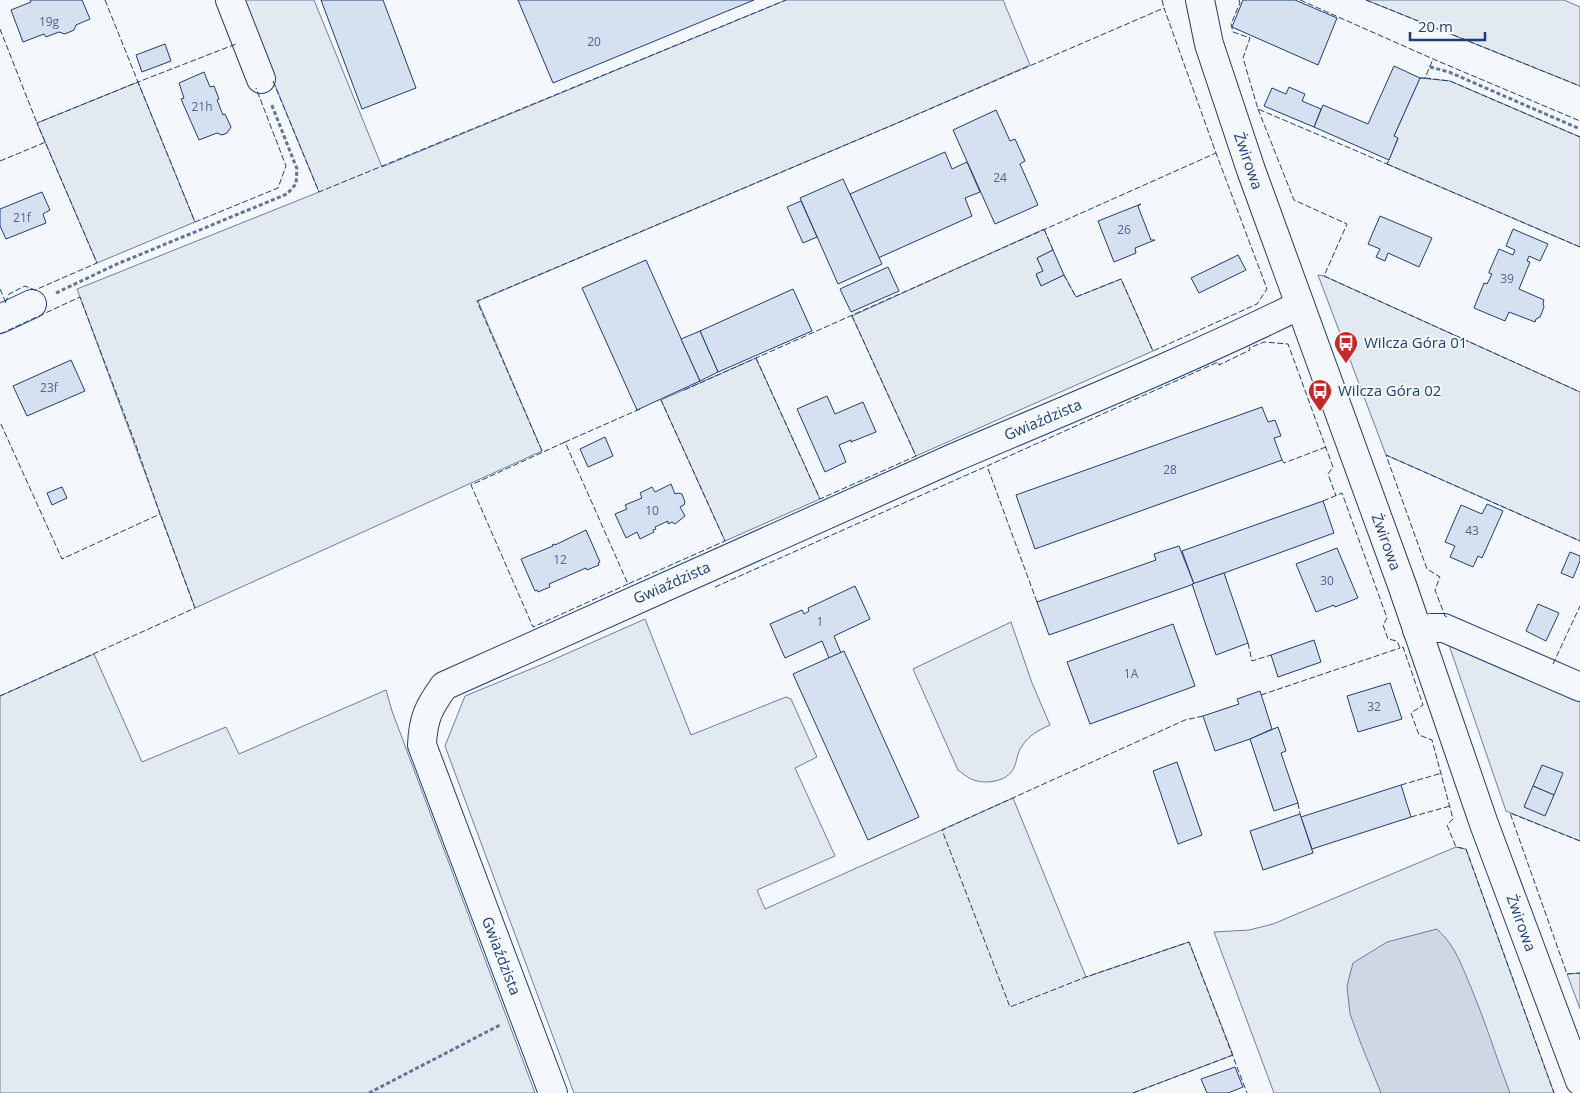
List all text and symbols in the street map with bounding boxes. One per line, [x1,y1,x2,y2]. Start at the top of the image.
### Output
scale bar [1410,10,1485,42]
house number: 19g [39,13,60,30]
text: 20 m [1418,16,1453,36]
house number: 20 [587,33,601,50]
house number: 21h [191,98,213,115]
street label: Żwirowa [1230,129,1268,192]
house number: 24 [993,169,1007,186]
house number: 21f [13,209,32,226]
house number: 26 [1117,221,1131,238]
house number: 39 [1500,270,1514,287]
bus stop icon: Wilcza Góra 01 [1333,330,1359,364]
place label: Wilcza Góra 01 [1364,332,1467,352]
bus stop icon: Wilcza Góra 02 [1307,378,1333,412]
house number: 23f [40,379,59,396]
place label: Wilcza Góra 02 [1338,380,1441,400]
street label: Gwiaździsta [1001,394,1084,444]
house number: 28 [1163,461,1177,478]
house number: 10 [645,502,659,519]
street label: Żwirowa [1367,510,1406,573]
house number: 43 [1465,522,1479,539]
house number: 12 [553,551,567,568]
street label: Gwiaździsta [630,556,713,608]
house number: 30 [1320,572,1334,589]
house number: 1 [817,613,823,630]
house number: 1A [1124,665,1139,682]
house number: 32 [1367,698,1381,715]
street label: Żwirowa [1502,891,1541,954]
street label: Gwiaździsta [478,914,526,998]

